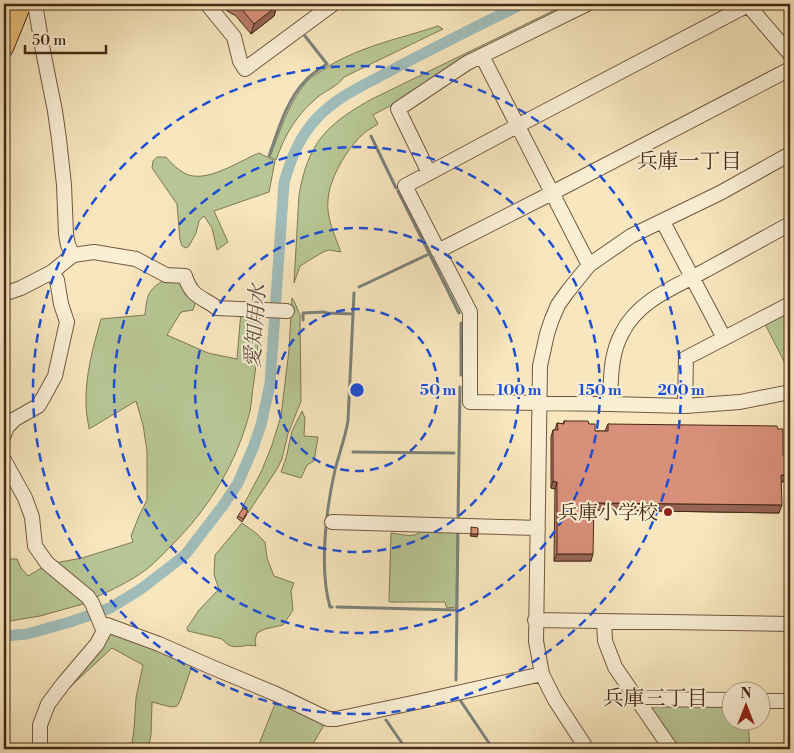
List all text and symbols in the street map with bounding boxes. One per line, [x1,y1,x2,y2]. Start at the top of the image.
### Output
scale bar [25,22,106,54]
text: 50 m [32,31,66,50]
district label: 兵庫一丁目 [637,149,742,175]
water label: 愛知用水 [240,281,272,369]
centre of rings [348,381,366,399]
text: 50 m [420,381,456,400]
text: 100 m [497,381,542,400]
text: 150 m [578,381,622,400]
text: 200 m [657,381,705,400]
place label: 兵庫小学校 [558,501,658,526]
marker: 兵庫小学校 [662,506,674,518]
north arrow [722,680,772,730]
text: N [740,685,752,703]
district label: 兵庫三丁目 [603,686,708,712]

